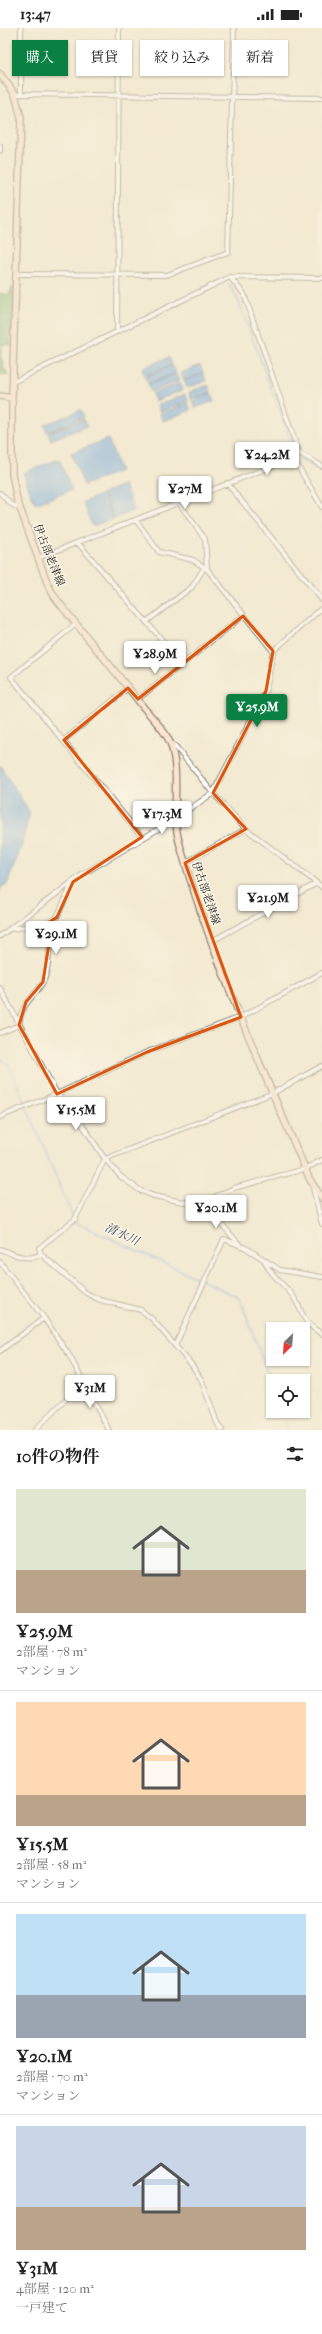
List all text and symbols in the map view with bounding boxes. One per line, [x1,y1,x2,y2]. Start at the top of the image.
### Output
text: 13:47 [20,5,51,23]
chip: 購入 [12,40,68,76]
chip: 賃貸 [76,40,132,76]
chip: 絞り込み [140,40,224,76]
chip: 新着 [232,40,288,76]
pin: ¥24.2M [234,442,300,476]
text: ¥24.2M [244,447,290,462]
pin: ¥27M [161,476,209,510]
text: ¥27M [168,481,202,496]
street label: 伊古部老津線 [31,522,67,588]
pin: ¥28.9M [122,641,188,675]
text: ¥28.9M [133,646,177,661]
pin: ¥25.9M [224,694,290,728]
text: ¥25.9M [235,699,279,714]
pin: ¥17.3M [129,801,195,835]
text: ¥17.3M [142,806,182,821]
street label: 伊古部老津線 [189,860,223,926]
pin: ¥21.9M [235,885,301,919]
text: ¥21.9M [247,890,289,905]
pin: ¥29.1M [23,921,89,955]
text: ¥29.1M [35,926,77,941]
pin: ¥15.5M [43,1097,109,1131]
text: ¥15.5M [56,1102,96,1117]
pin: ¥20.1M [183,1195,249,1229]
text: ¥20.1M [195,1200,238,1215]
water label: 清水川 [103,1220,143,1249]
north arrow [266,1322,310,1366]
map controls [266,1322,310,1418]
button: locate [266,1374,310,1418]
pin: ¥31M [66,1375,114,1409]
text: ¥31M [74,1380,106,1395]
icon: filters [284,1443,306,1465]
text: 10件の物件 [16,1446,99,1466]
icon: home [125,1515,197,1587]
text: ¥25.9M [16,1621,73,1641]
text: 2部屋 · 78 m² [16,1644,87,1659]
text: マンション [16,1663,80,1678]
icon: home [125,1728,197,1800]
text: ¥15.5M [16,1834,68,1854]
text: 2部屋 · 58 m² [16,1857,86,1872]
text: マンション [16,1876,80,1891]
icon: home [125,1940,197,2012]
text: ¥20.1M [16,2046,72,2066]
text: 2部屋 · 70 m² [16,2069,88,2084]
text: マンション [16,2088,80,2103]
icon: home [125,2152,197,2224]
text: ¥31M [16,2258,58,2278]
text: 4部屋 · 120 m² [16,2281,94,2296]
text: 一戸建て [16,2300,68,2315]

